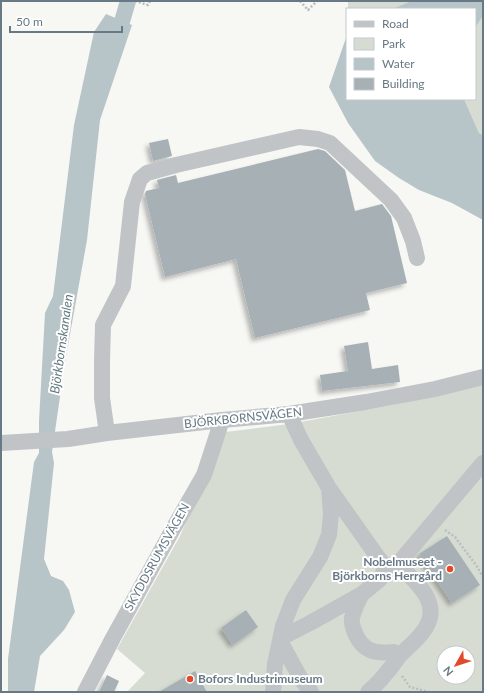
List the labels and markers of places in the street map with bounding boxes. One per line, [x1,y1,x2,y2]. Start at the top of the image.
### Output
place label: Nobelmuseet - Björkborns Herrgård [332,554,442,583]
marker: Nobelmuseet - Björkborns Herrgård [445,564,455,574]
place label: Bofors Industrimuseum [198,671,323,686]
marker: Bofors Industrimuseum [185,674,195,684]

